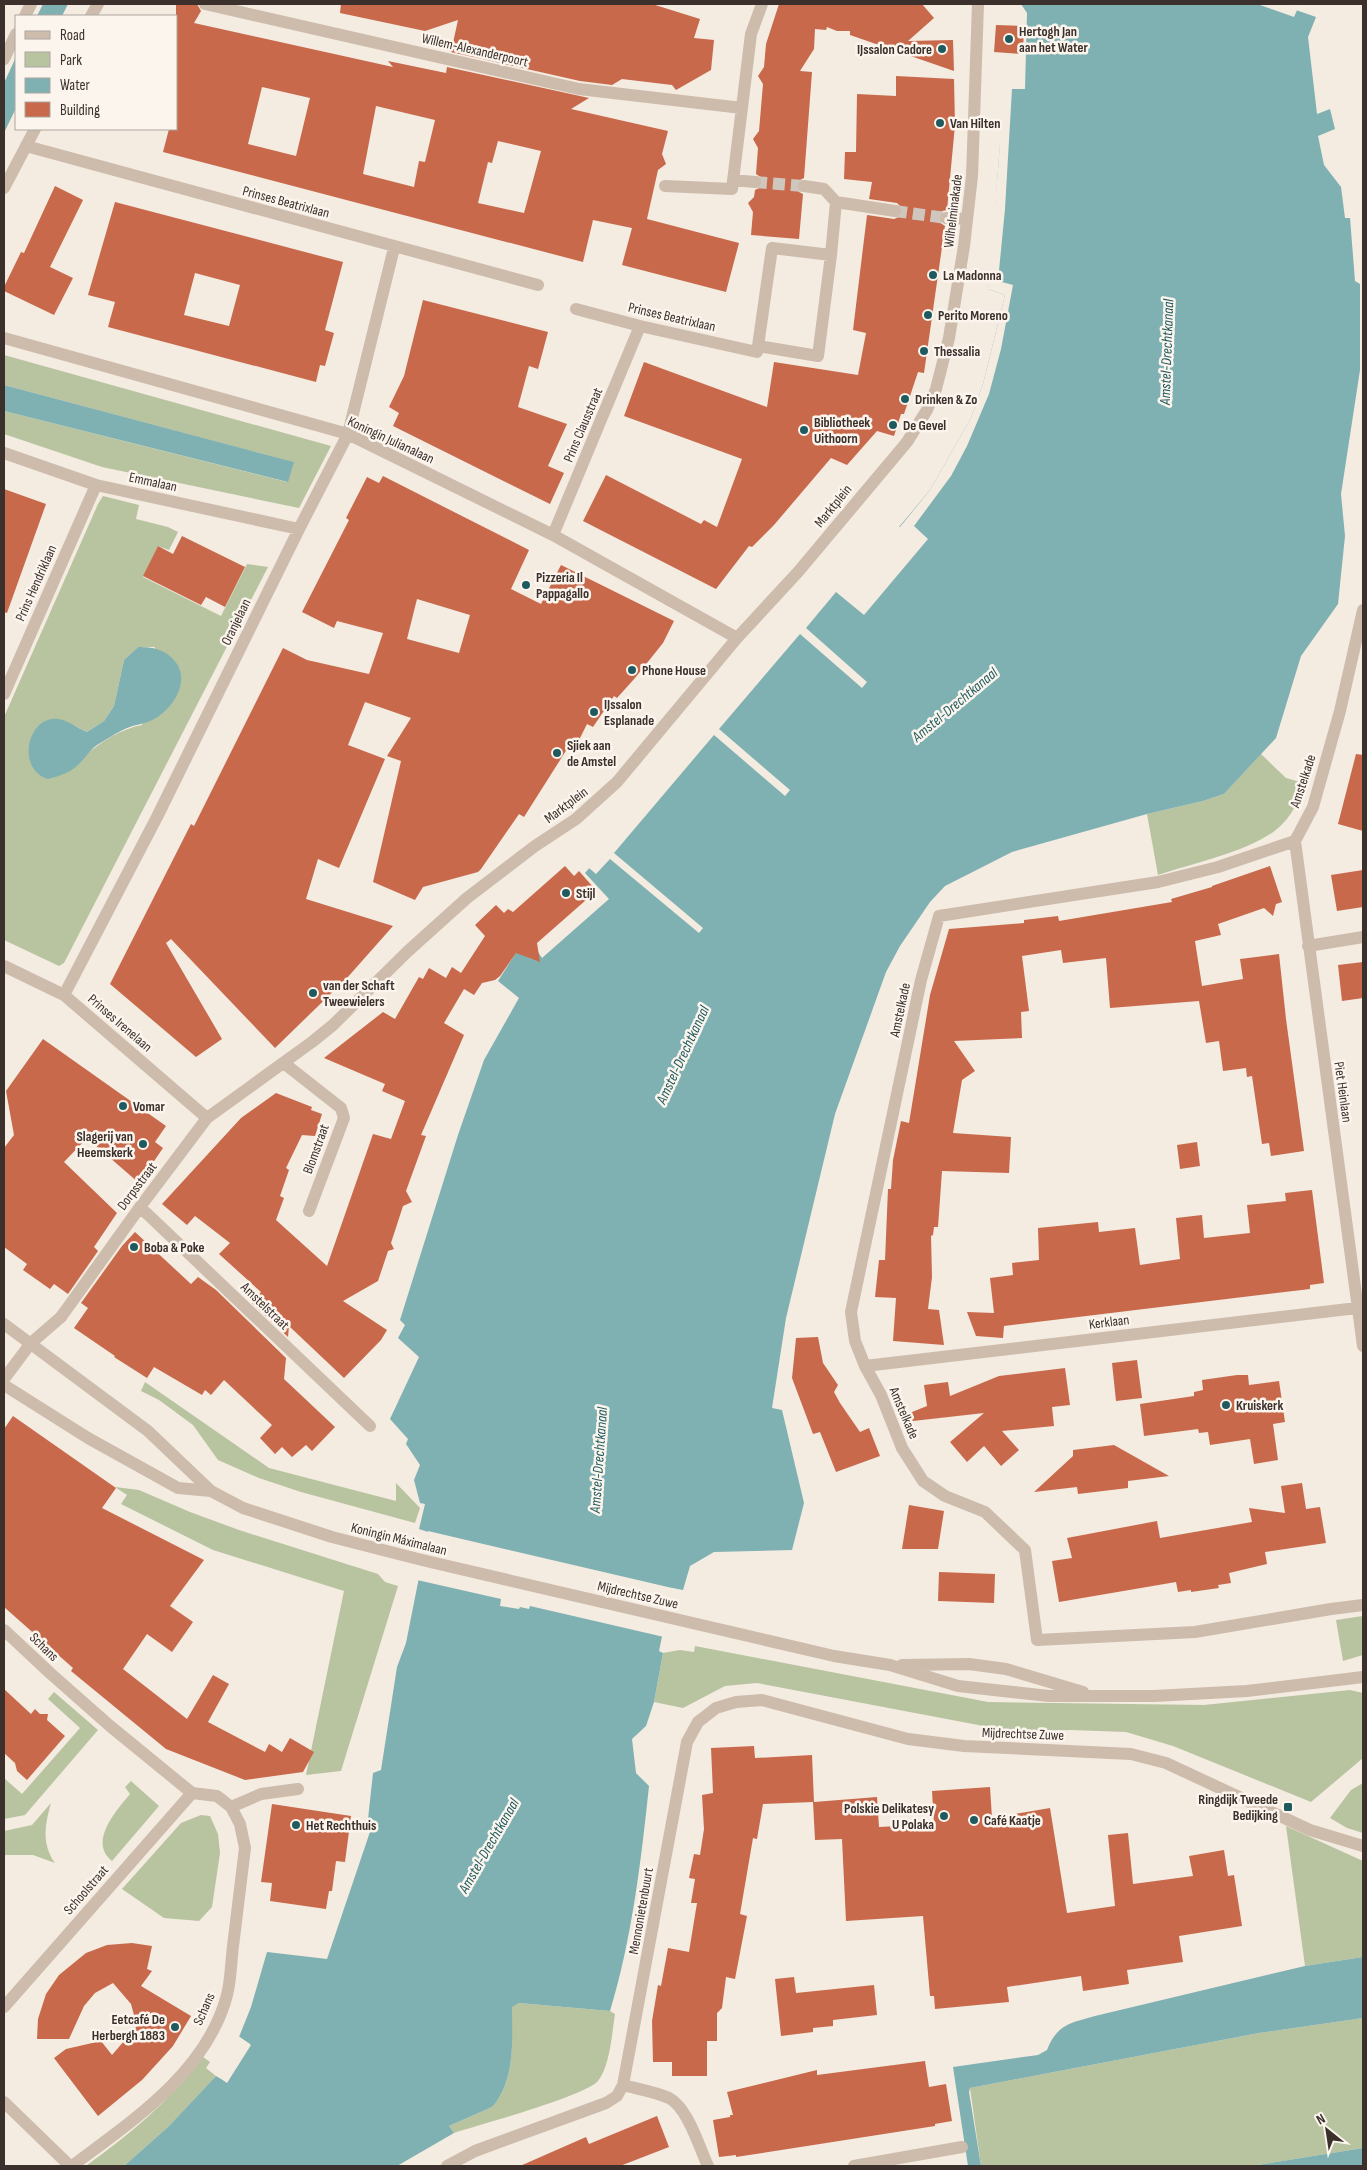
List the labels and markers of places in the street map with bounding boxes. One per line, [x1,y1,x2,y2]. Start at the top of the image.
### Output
place label: Hertogh Jan aan het Water [1019,23,1088,56]
marker: Hertogh Jan aan het Water [1003,33,1015,45]
place label: IJssalon Cadore [857,41,932,58]
marker: IJssalon Cadore [936,43,948,55]
place label: Van Hilten [950,115,1000,132]
marker: Van Hilten [934,117,946,129]
place label: La Madonna [943,267,1002,284]
marker: La Madonna [927,269,939,281]
place label: Perito Moreno [938,307,1008,324]
marker: Perito Moreno [922,309,934,321]
place label: Thessalia [934,343,980,360]
marker: Thessalia [918,345,930,357]
place label: Drinken & Zo [915,391,977,408]
marker: Drinken & Zo [899,393,911,405]
place label: Bibliotheek Uithoorn [814,414,870,447]
place label: De Gevel [903,417,946,434]
marker: De Gevel [887,419,899,431]
marker: Bibliotheek Uithoorn [798,424,810,436]
place label: Pizzeria Il Pappagallo [536,569,589,602]
marker: Pizzeria Il Pappagallo [520,579,532,591]
place label: Phone House [642,662,706,679]
marker: Phone House [626,664,638,676]
place label: IJssalon Esplanade [604,696,654,729]
marker: IJssalon Esplanade [588,706,600,718]
place label: Sjiek aan de Amstel [567,737,616,770]
marker: Sjiek aan de Amstel [551,747,563,759]
place label: Stijl [576,885,596,902]
marker: Stijl [560,887,572,899]
place label: van der Schaft Tweewielers [323,977,395,1010]
marker: van der Schaft Tweewielers [307,987,319,999]
place label: Vomar [133,1098,165,1115]
marker: Vomar [117,1100,129,1112]
place label: Slagerij van Heemskerk [77,1128,133,1161]
marker: Slagerij van Heemskerk [137,1138,149,1150]
place label: Boba & Poke [144,1239,204,1256]
marker: Boba & Poke [128,1241,140,1253]
place label: Kruiskerk [1236,1397,1283,1414]
marker: Kruiskerk [1220,1399,1232,1411]
place label: Ringdijk Tweede Bedijking [1198,1791,1278,1824]
place label: Polskie Delikatesy U Polaka [844,1800,934,1833]
marker: Ringdijk Tweede Bedijking [1282,1801,1294,1813]
marker: Polskie Delikatesy U Polaka [938,1810,950,1822]
place label: Café Kaatje [984,1812,1041,1829]
marker: Café Kaatje [968,1814,980,1826]
place label: Het Rechthuis [306,1817,376,1834]
marker: Het Rechthuis [290,1819,302,1831]
place label: Eetcafé De Herbergh 1883 [92,2011,165,2044]
marker: Eetcafé De Herbergh 1883 [169,2021,181,2033]

